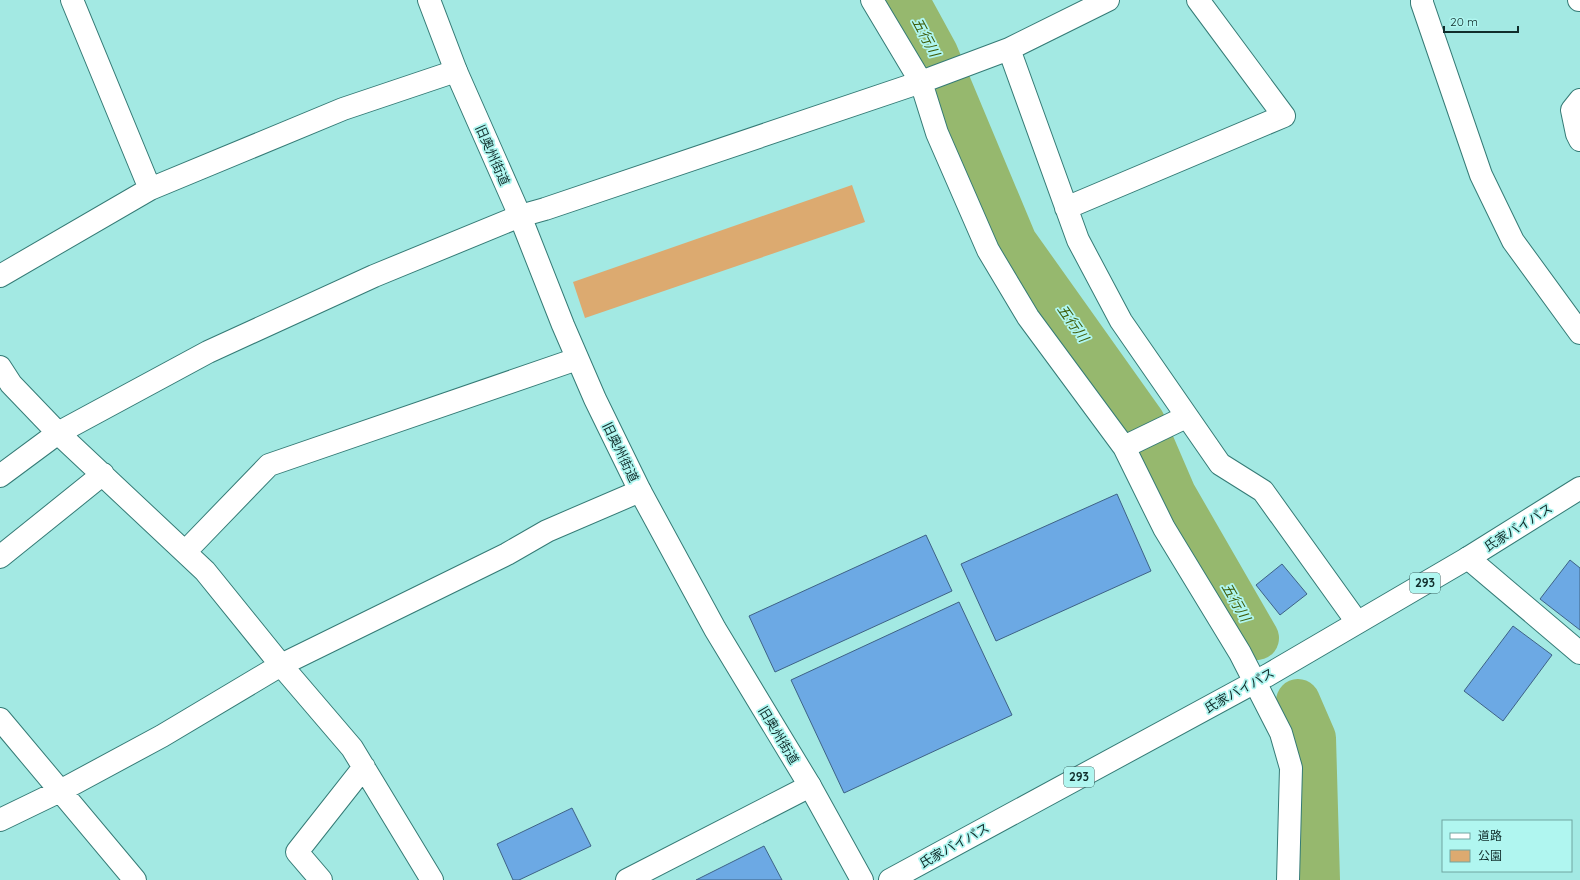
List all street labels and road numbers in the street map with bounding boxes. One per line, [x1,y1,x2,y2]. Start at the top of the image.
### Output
street label: 旧奥州街道 [472,122,514,188]
street label: 旧奥州街道 [600,419,642,485]
street label: 氏家バイパス [1481,500,1555,554]
road number: 293 [1410,573,1440,593]
street label: 氏家バイパス [1201,664,1277,716]
street label: 旧奥州街道 [755,703,803,767]
road number: 293 [1064,767,1094,787]
street label: 氏家バイパス [916,819,992,871]

